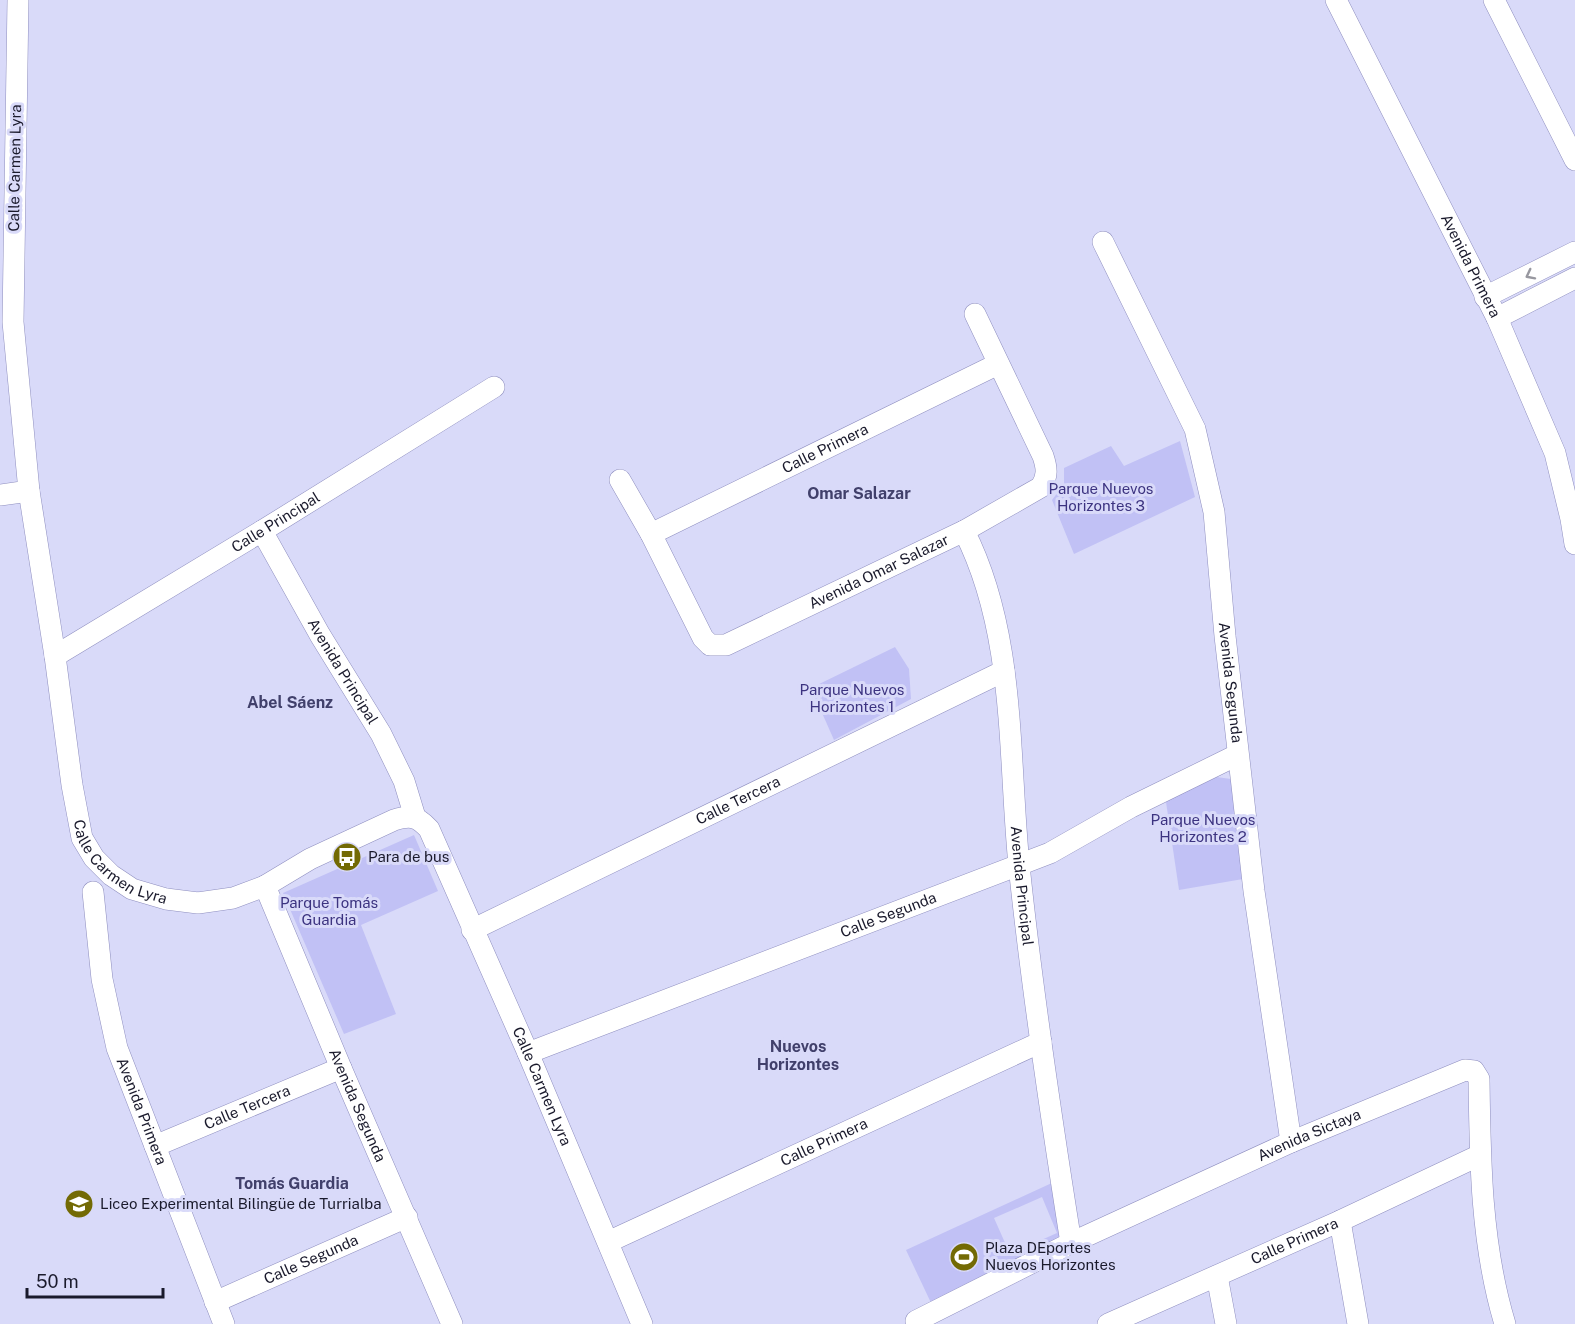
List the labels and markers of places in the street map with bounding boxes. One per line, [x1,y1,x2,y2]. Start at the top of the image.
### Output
bus stop icon: Para de bus [331,841,363,873]
place label: Para de bus [368,848,449,865]
school or university icon: Liceo Experimental Bilingüe de Turrialba [63,1188,95,1220]
place label: Liceo Experimental Bilingüe de Turrialba [100,1195,382,1212]
place label: Plaza DEportes Nuevos Horizontes [985,1239,1115,1273]
sports icon: Plaza DEportes Nuevos Horizontes [948,1241,980,1273]

